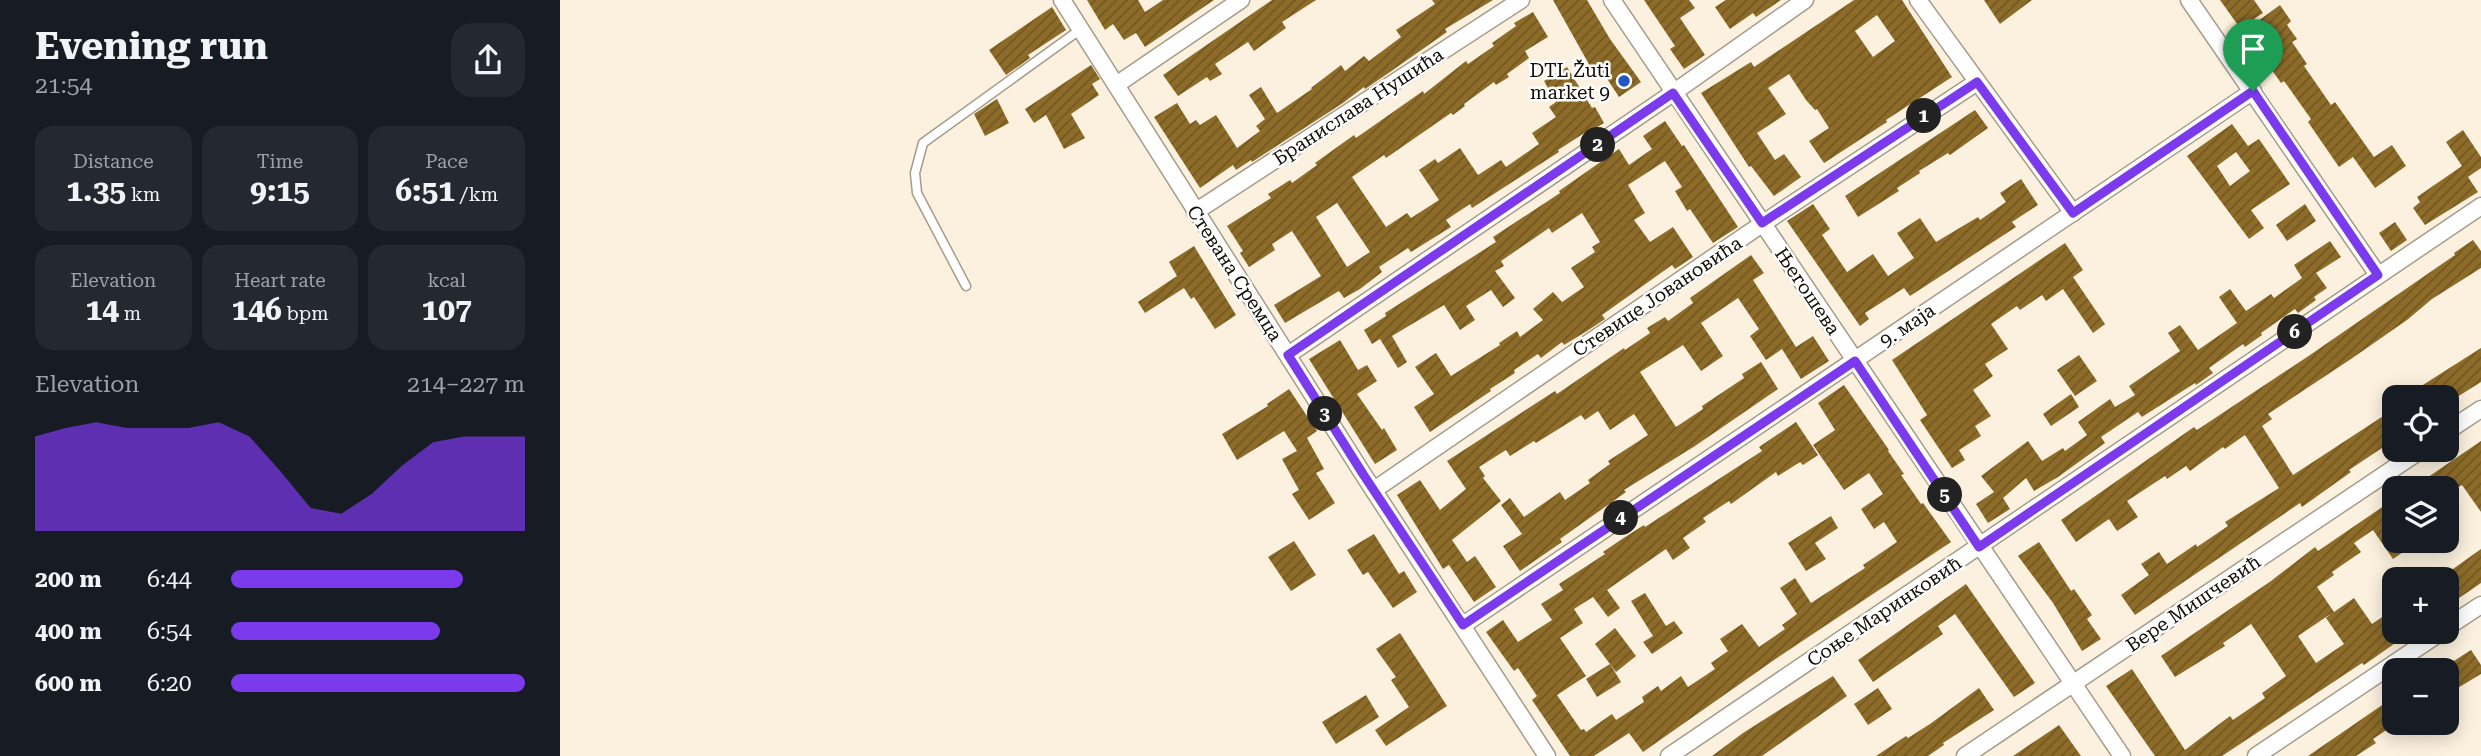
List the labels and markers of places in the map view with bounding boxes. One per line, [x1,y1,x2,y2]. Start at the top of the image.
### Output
pin [2223,19,2283,91]
place label: DTL Žuti market 9 [1530,59,1610,104]
marker: DTL Žuti market 9 [1616,73,1632,89]
pin: 1 [1906,99,1942,134]
pin: 2 [1580,128,1616,162]
pin: 6 [2278,314,2312,350]
pin: 3 [1308,396,1342,432]
pin: 5 [1928,477,1962,512]
pin: 4 [1604,500,1638,536]

